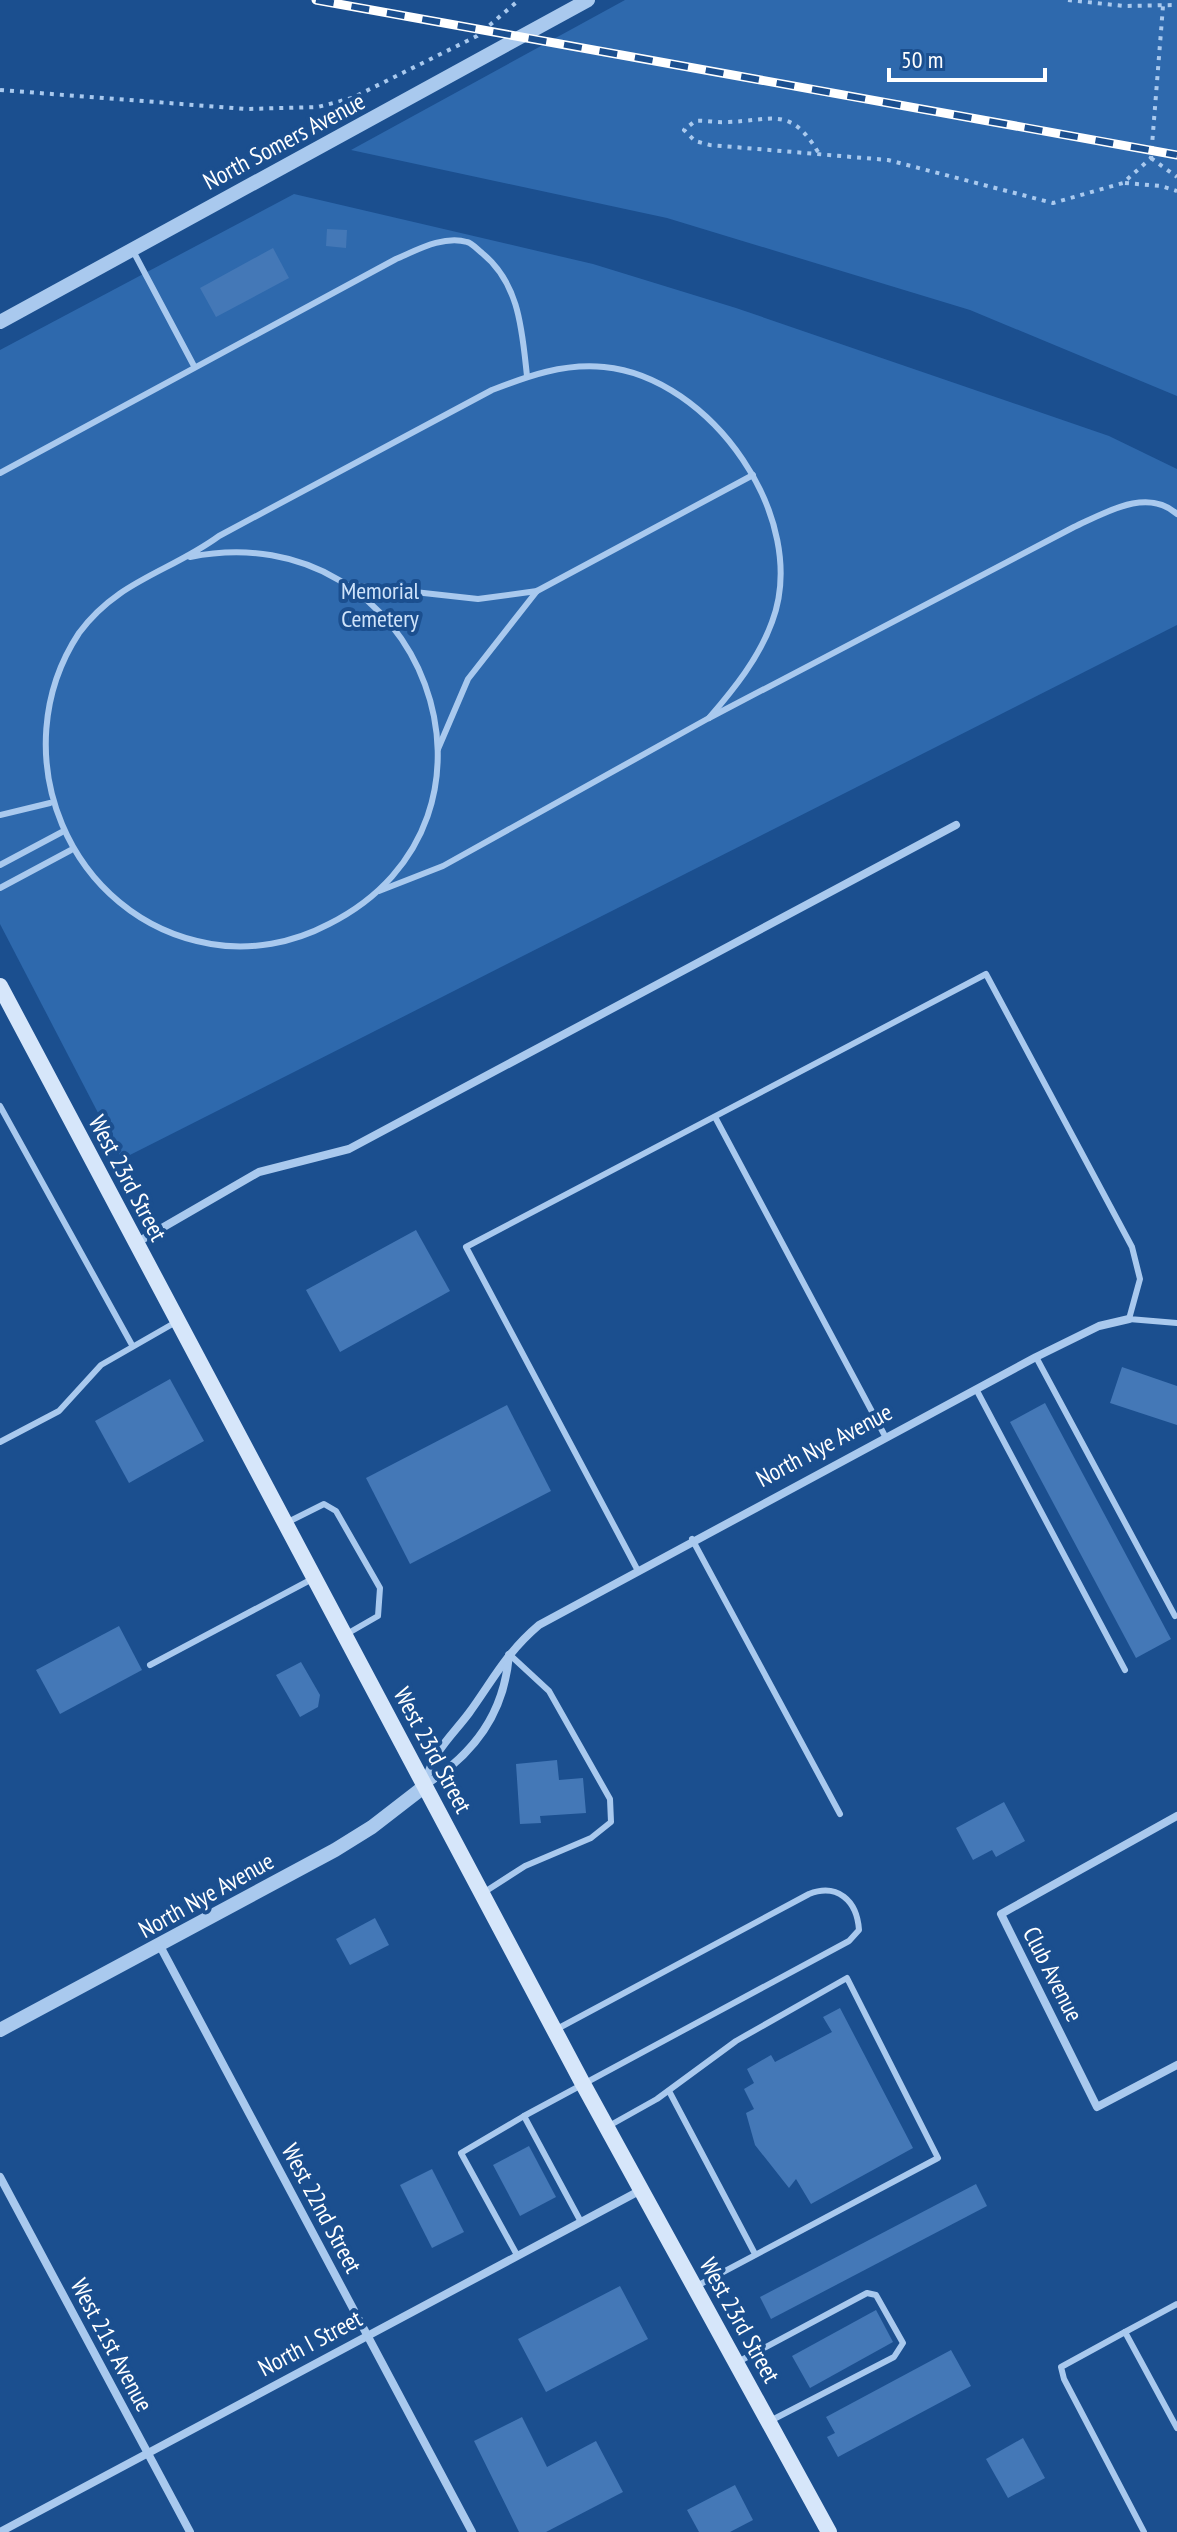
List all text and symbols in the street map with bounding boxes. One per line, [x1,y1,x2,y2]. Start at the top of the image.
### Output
scale bar [889,32,1045,82]
text: 50 m [901,44,943,75]
street label: North Somers Avenue [198,85,370,197]
park label: Memorial Cemetery [341,575,419,634]
street label: West 23rd Street [82,1110,174,1247]
street label: North Nye Avenue [751,1396,897,1494]
street label: West 23rd Street [387,1682,479,1819]
street label: North Nye Avenue [133,1845,279,1945]
street label: Club Avenue [1016,1921,1090,2027]
street label: West 22nd Street [275,2138,369,2278]
street label: West 23rd Street [693,2252,787,2388]
street label: West 21st Avenue [64,2273,160,2417]
street label: North I Street [253,2303,368,2383]

